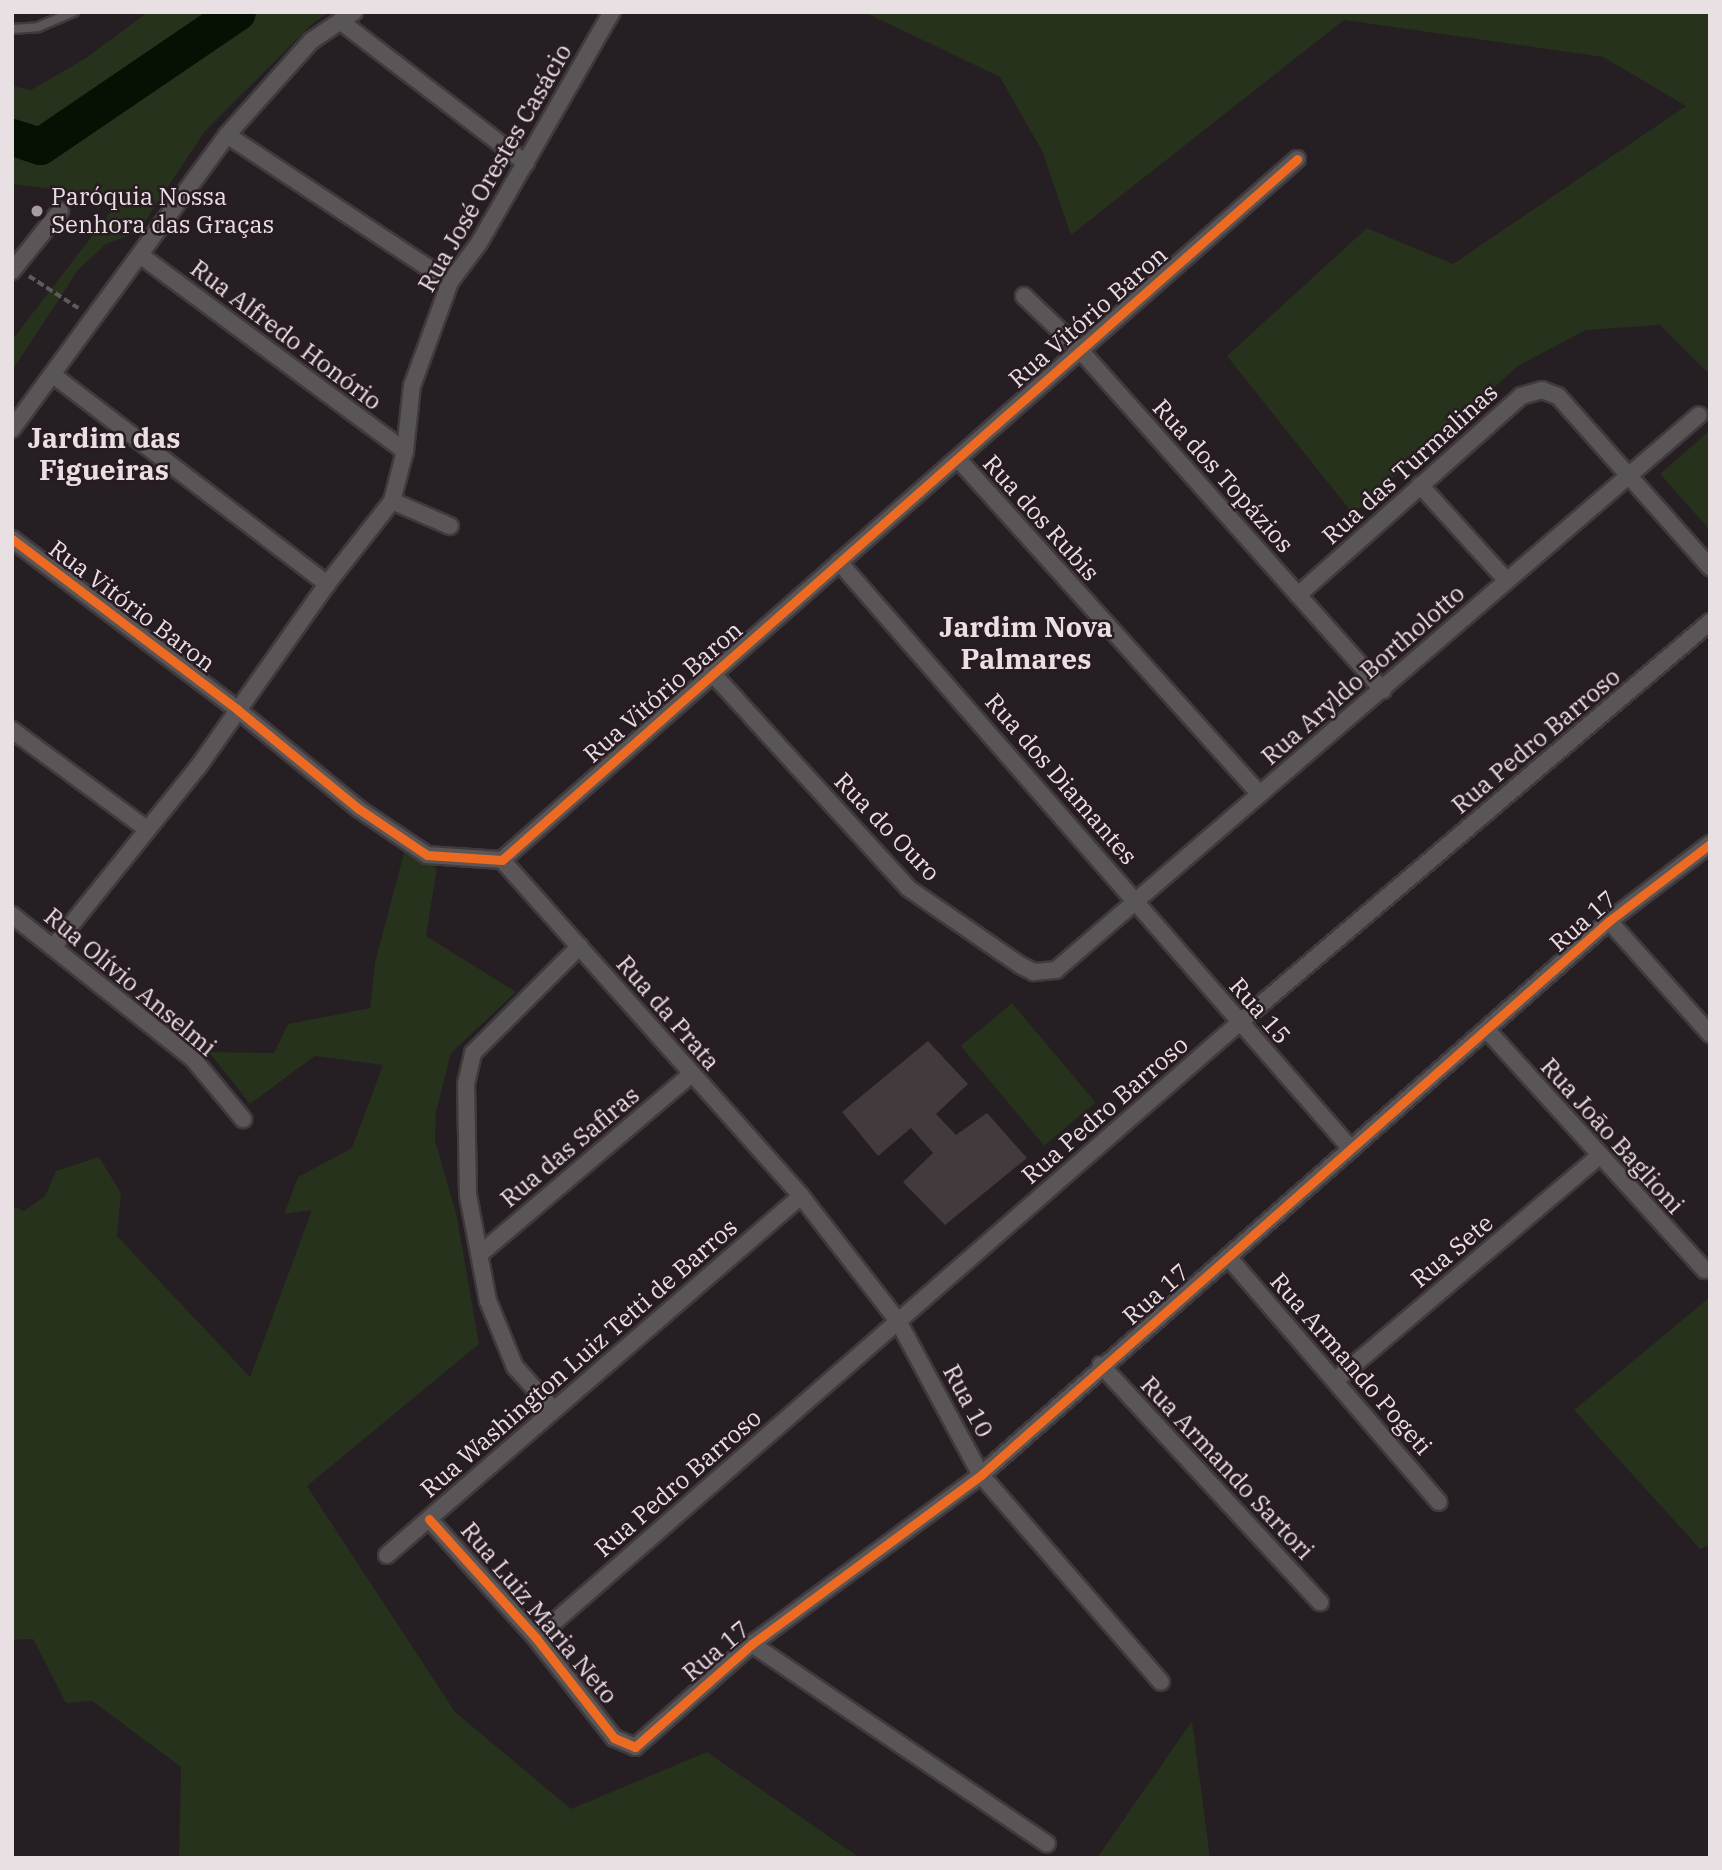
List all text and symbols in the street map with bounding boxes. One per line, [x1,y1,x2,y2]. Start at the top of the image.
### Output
street label: Rua José Orestes Casácio [412,39,578,297]
place label: Paróquia Nossa Senhora das Graças [51,183,274,239]
marker: Paróquia Nossa Senhora das Graças [29,203,45,219]
street label: Rua Vitório Baron [1003,240,1173,394]
street label: Rua Alfredo Honório [185,254,387,416]
street label: Rua das Turmalinas [1316,378,1504,550]
street label: Rua dos Topázios [1147,393,1299,559]
district label: Jardim das Figueiras [28,421,180,487]
street label: Rua dos Rubis [977,449,1105,587]
street label: Rua Vitório Baron [43,534,221,678]
street label: Rua Aryldo Bortholotto [1256,579,1470,771]
district label: Jardim Nova Palmares [939,610,1113,676]
street label: Rua Vitório Baron [578,615,748,769]
street label: Rua Pedro Barroso [1446,662,1626,820]
street label: Rua dos Diamantes [979,688,1143,870]
street label: Rua do Ouro [828,767,946,887]
street label: Rua 17 [1544,884,1622,958]
street label: Rua Olívio Anselmi [38,902,222,1062]
street label: Rua da Prata [610,950,726,1076]
street label: Rua 15 [1223,972,1297,1050]
street label: Rua Pedro Barroso [1016,1030,1194,1190]
street label: Rua João Baglioni [1535,1052,1689,1220]
street label: Rua das Safiras [495,1081,645,1213]
street label: Rua Sete [1405,1209,1499,1293]
street label: Rua Washington Luiz Tetti de Barros [415,1213,743,1503]
street label: Rua 17 [1117,1257,1195,1331]
street label: Rua Armando Pogeti [1264,1267,1438,1461]
street label: Rua 10 [937,1360,999,1442]
street label: Rua Armando Sartori [1135,1370,1319,1566]
street label: Rua Pedro Barroso [589,1403,767,1563]
street label: Rua Luiz Maria Neto [455,1516,623,1710]
street label: Rua 17 [677,1615,755,1687]

